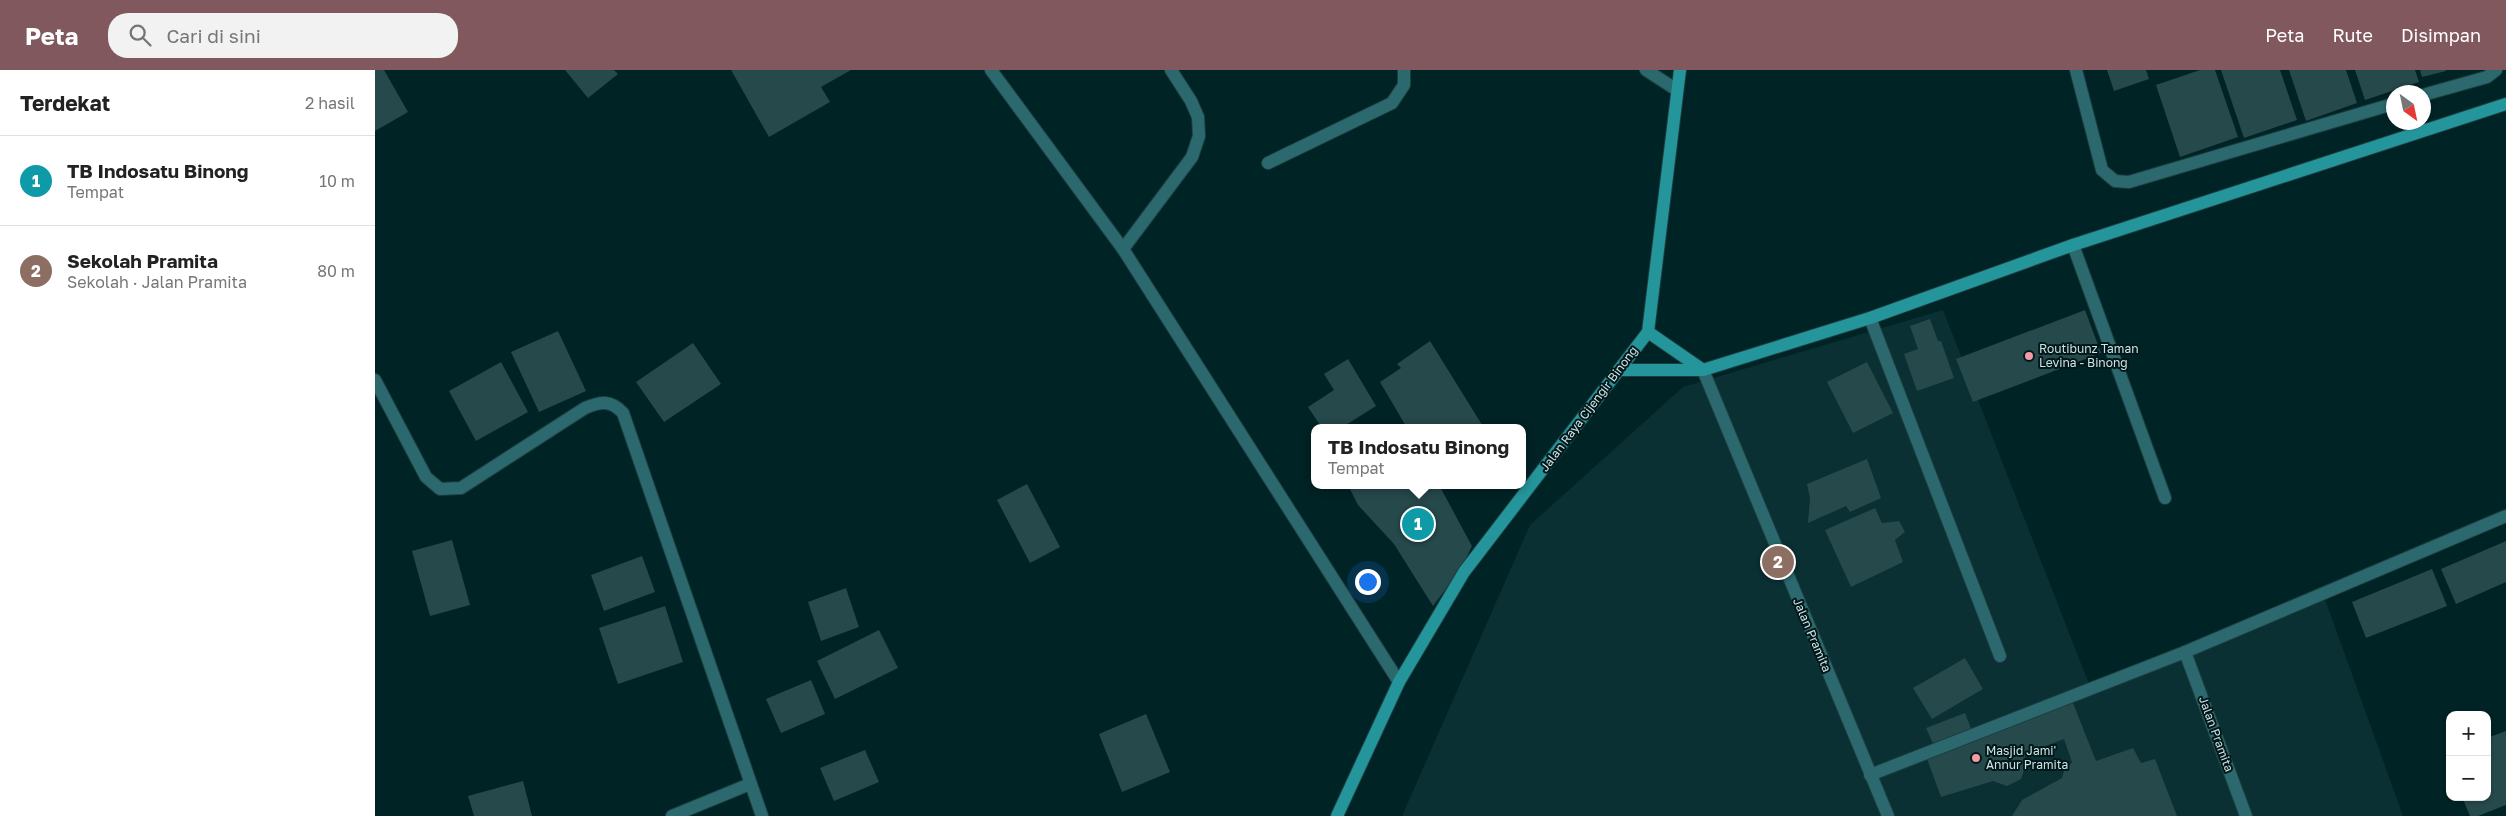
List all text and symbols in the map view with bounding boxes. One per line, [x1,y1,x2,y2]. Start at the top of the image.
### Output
search box [108,13,458,58]
text: Peta [25,21,78,50]
icon: search [126,21,154,49]
text: Cari di sini [166,24,261,47]
text: Peta [2265,24,2305,46]
text: Rute [2333,24,2373,46]
text: Disimpan [2401,24,2481,46]
north arrow [2386,85,2431,130]
text: Terdekat [20,90,110,116]
text: 2 hasil [305,93,355,113]
text: TB Indosatu Binong [67,159,249,182]
text: 1 [32,171,40,191]
text: 10 m [319,171,355,191]
text: Tempat [67,182,124,202]
text: Sekolah Pramita [67,249,218,272]
text: 2 [31,261,41,281]
text: 80 m [317,261,355,281]
text: Sekolah · Jalan Pramita [67,272,247,292]
place label: Routibunz Taman Levina - Binong [2039,341,2139,370]
street label: Jalan Raya Cijengir Binong [1537,343,1641,474]
marker: Routibunz Taman Levina - Binong [2023,350,2035,362]
popup [1311,424,1526,489]
text: TB Indosatu Binong [1328,435,1509,458]
text: Tempat [1328,458,1385,478]
pin: 1 [1402,505,1434,543]
pin: 2 [1762,543,1794,581]
your location [1355,569,1381,595]
street label: Jalan Pramita [1790,595,1835,674]
street label: Jalan Pramita [2196,694,2237,774]
map controls [2446,711,2491,801]
button: + [2446,711,2491,756]
place label: Masjid Jami' Annur Pramita [1986,743,2068,772]
marker: Masjid Jami' Annur Pramita [1970,752,1982,764]
button: − [2446,756,2491,801]

